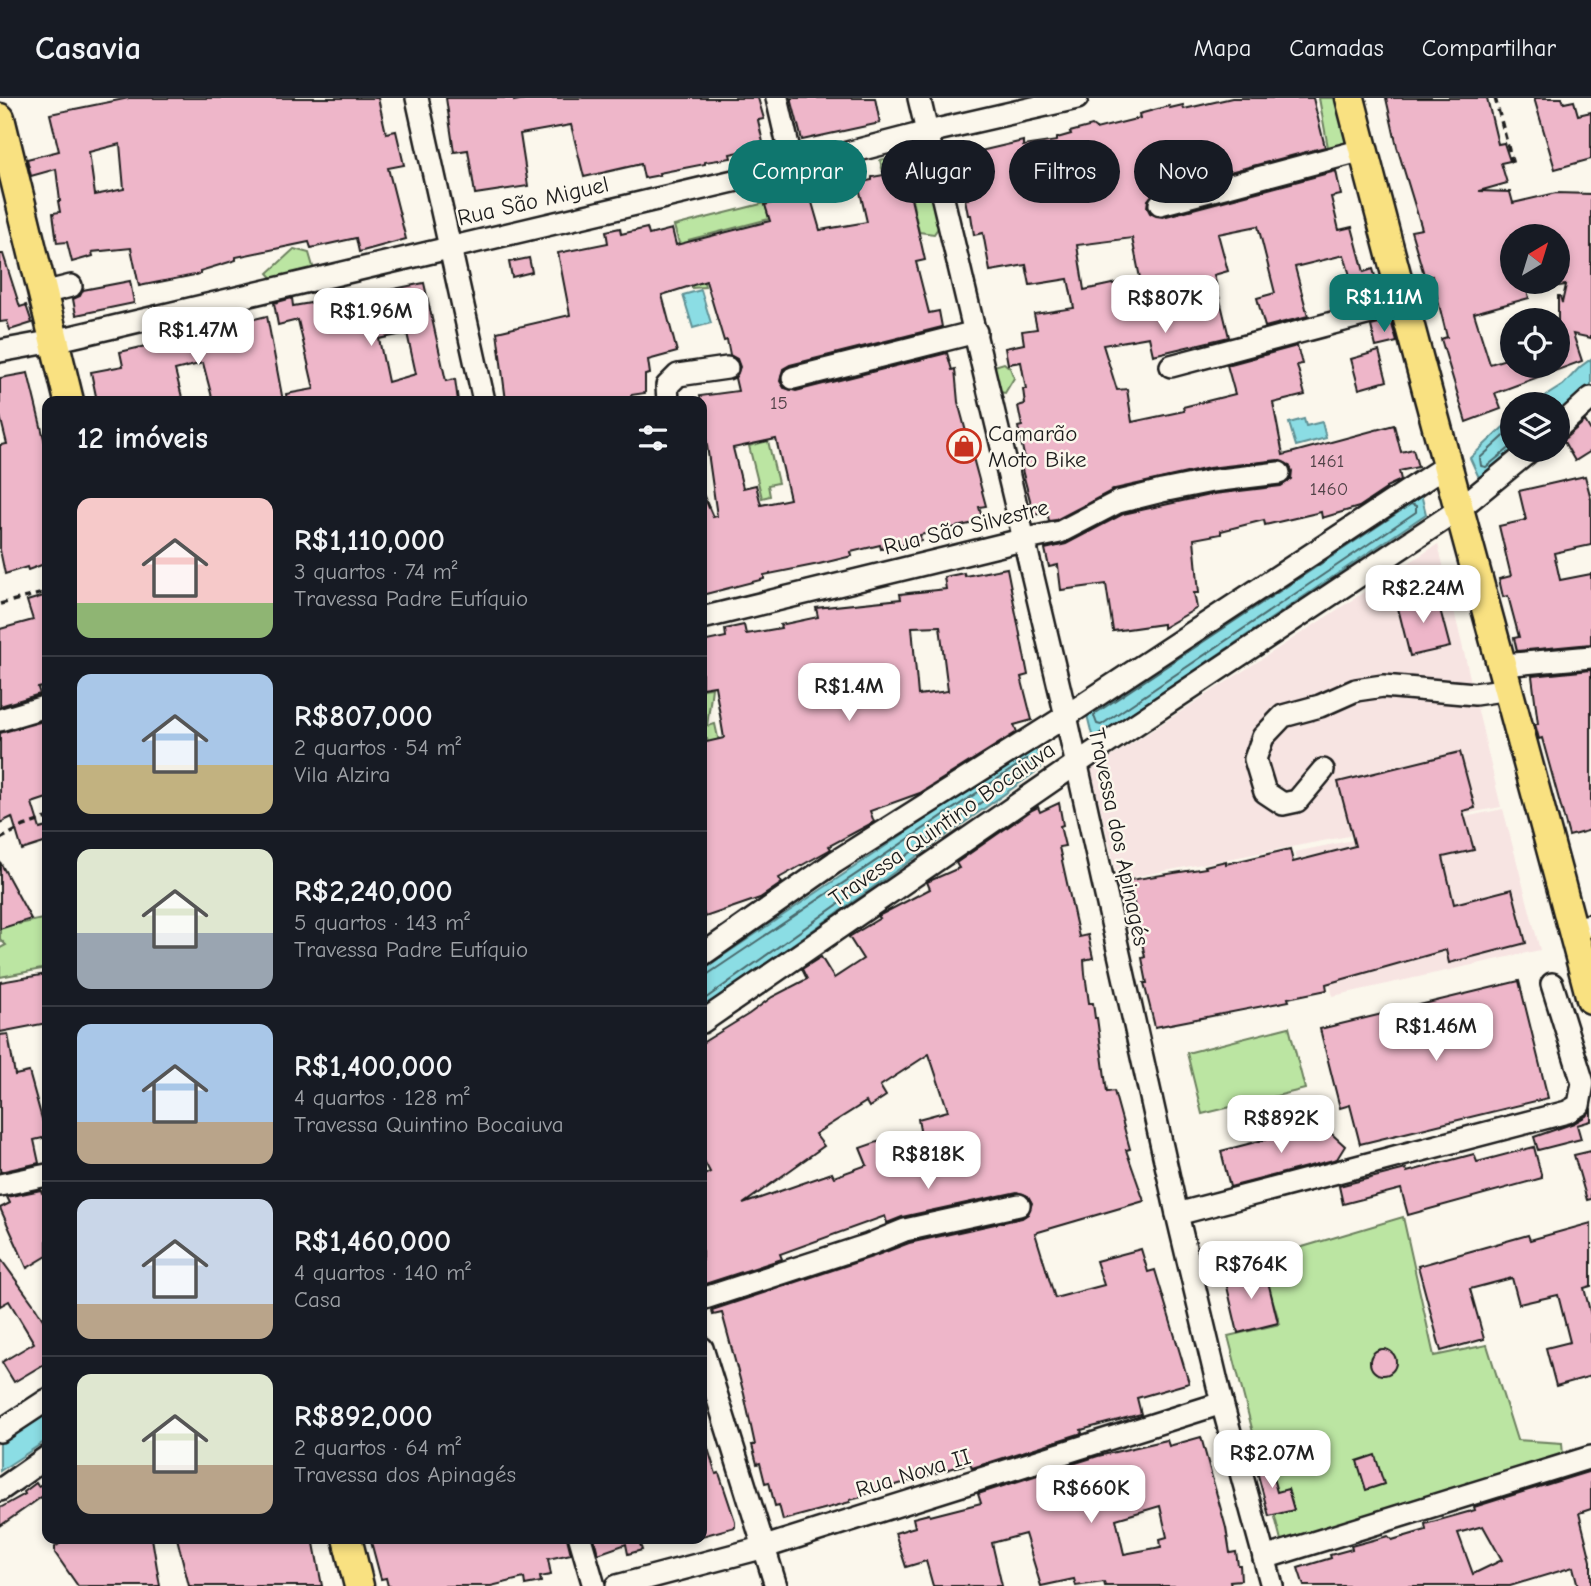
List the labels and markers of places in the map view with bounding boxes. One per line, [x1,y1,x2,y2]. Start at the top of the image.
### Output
pin: R$1.11M [1319,274,1449,334]
pin: R$807K [1108,275,1222,335]
pin: R$1.96M [306,288,436,348]
pin: R$1.47M [133,308,263,367]
place label: Camarão Moto Bike [988,420,1087,473]
shop icon: Camarão Moto Bike [945,427,983,465]
pin: R$2.24M [1358,566,1488,625]
pin: R$1.4M [792,664,906,723]
pin: R$1.46M [1371,1004,1501,1063]
pin: R$892K [1224,1096,1338,1155]
pin: R$818K [871,1132,985,1191]
pin: R$764K [1194,1242,1308,1301]
pin: R$2.07M [1207,1430,1337,1490]
pin: R$660K [1034,1466,1148,1525]

